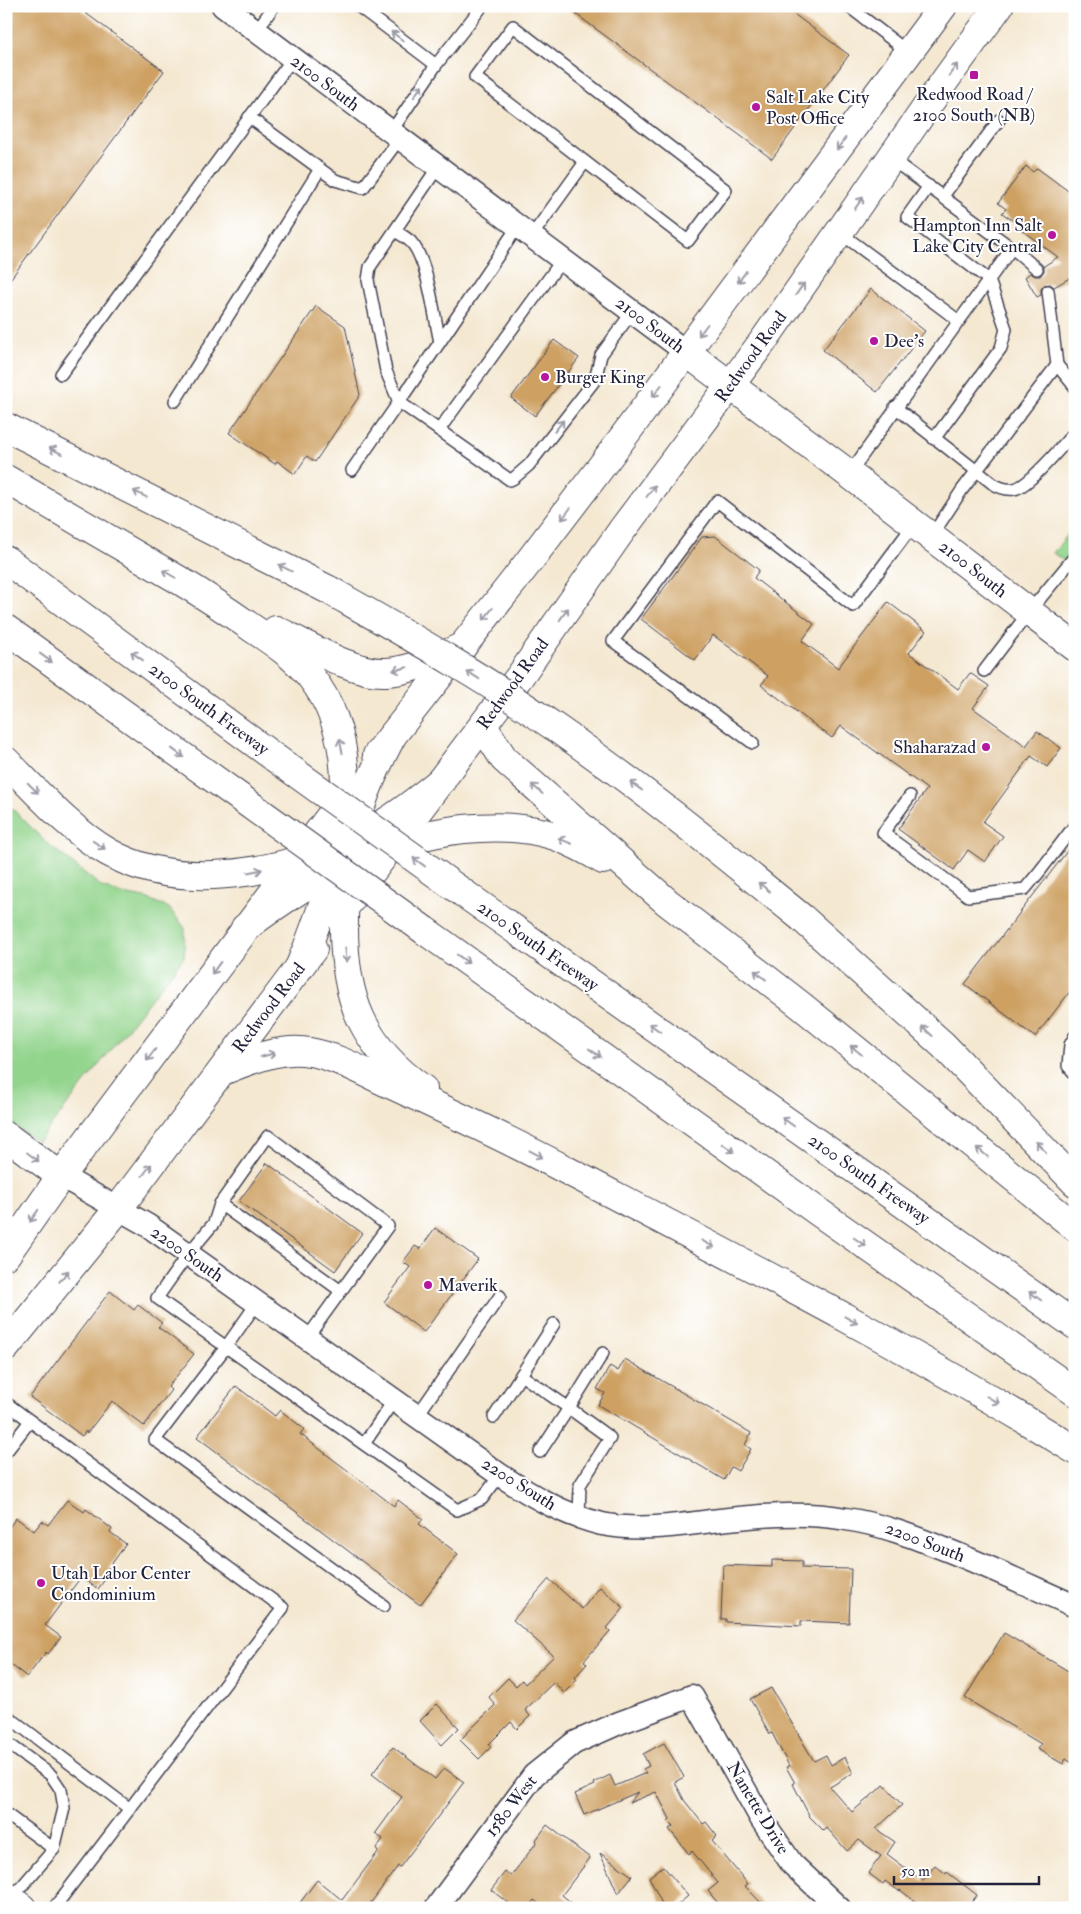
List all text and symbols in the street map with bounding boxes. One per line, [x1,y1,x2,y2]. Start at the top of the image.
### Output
one-way arrow [391,30,404,41]
street label: 2100 South [286,49,365,117]
one-way arrow [947,64,958,77]
marker: Redwood Road / 2100 South (NB) [968,69,980,81]
place label: Redwood Road / 2100 South (NB) [913,83,1035,127]
one-way arrow [413,85,423,99]
place label: Salt Lake City Post Office [766,86,870,130]
marker: Salt Lake City Post Office [750,101,762,113]
one-way arrow [835,137,846,150]
one-way arrow [854,196,864,210]
place label: Hampton Inn Salt Lake City Central [912,214,1042,258]
marker: Hampton Inn Salt Lake City Central [1046,229,1058,241]
one-way arrow [737,270,748,283]
one-way arrow [795,282,805,296]
street label: 2100 South [611,291,690,359]
street label: Redwood Road [710,307,792,407]
one-way arrow [698,323,709,336]
place label: Dee's [884,330,924,353]
marker: Dee's [868,335,880,347]
place label: Burger King [555,366,646,389]
marker: Burger King [539,371,551,383]
one-way arrow [652,384,663,397]
one-way arrow [553,420,564,433]
one-way arrow [48,446,63,456]
one-way arrow [646,485,657,498]
one-way arrow [133,489,148,499]
one-way arrow [560,507,571,520]
street label: 2100 South [934,535,1012,603]
one-way arrow [278,563,293,572]
one-way arrow [163,569,177,579]
one-way arrow [483,607,493,621]
one-way arrow [559,607,569,621]
street label: Redwood Road [472,634,554,734]
one-way arrow [131,651,144,662]
one-way arrow [39,653,53,663]
street label: 2100 South Freeway [144,658,275,761]
one-way arrow [392,665,408,674]
one-way arrow [467,670,481,680]
place label: Shaharazad [893,736,976,759]
one-way arrow [336,739,345,755]
marker: Shaharazad [980,741,992,753]
one-way arrow [171,747,184,758]
one-way arrow [630,781,643,792]
one-way arrow [27,782,39,794]
one-way arrow [531,783,544,795]
one-way arrow [558,835,573,845]
one-way arrow [91,841,105,851]
one-way arrow [413,857,427,867]
one-way arrow [246,865,262,875]
one-way arrow [758,881,771,892]
street label: 2100 South Freeway [473,895,604,997]
one-way arrow [341,947,350,963]
one-way arrow [456,954,470,964]
street label: Redwood Road [227,958,311,1058]
one-way arrow [211,961,222,974]
one-way arrow [754,969,767,980]
one-way arrow [648,1023,662,1033]
one-way arrow [921,1025,934,1037]
one-way arrow [849,1045,862,1056]
one-way arrow [146,1048,156,1062]
one-way arrow [588,1048,602,1058]
one-way arrow [260,1050,276,1060]
one-way arrow [781,1117,795,1127]
street label: 2100 South Freeway [804,1128,935,1230]
one-way arrow [1035,1141,1047,1154]
one-way arrow [721,1142,734,1153]
one-way arrow [976,1147,989,1158]
one-way arrow [528,1150,543,1159]
one-way arrow [26,1151,39,1162]
one-way arrow [142,1163,152,1177]
one-way arrow [29,1208,39,1222]
street label: 2200 South [146,1221,228,1288]
one-way arrow [853,1237,867,1247]
one-way arrow [700,1240,715,1249]
one-way arrow [58,1270,69,1283]
place label: Maverik [438,1274,498,1297]
marker: Maverik [422,1279,434,1291]
one-way arrow [1029,1291,1042,1302]
one-way arrow [844,1316,858,1326]
one-way arrow [985,1396,999,1406]
street label: 2200 South [477,1452,561,1516]
street label: 2200 South [882,1516,969,1568]
place label: Utah Labor Center Condominium [51,1562,191,1606]
marker: Utah Labor Center Condominium [35,1577,47,1589]
street label: Nanette Drive [721,1757,795,1859]
street label: 1580 West [480,1770,542,1841]
scale bar [894,1854,1038,1886]
text: 50 m [901,1862,930,1881]

